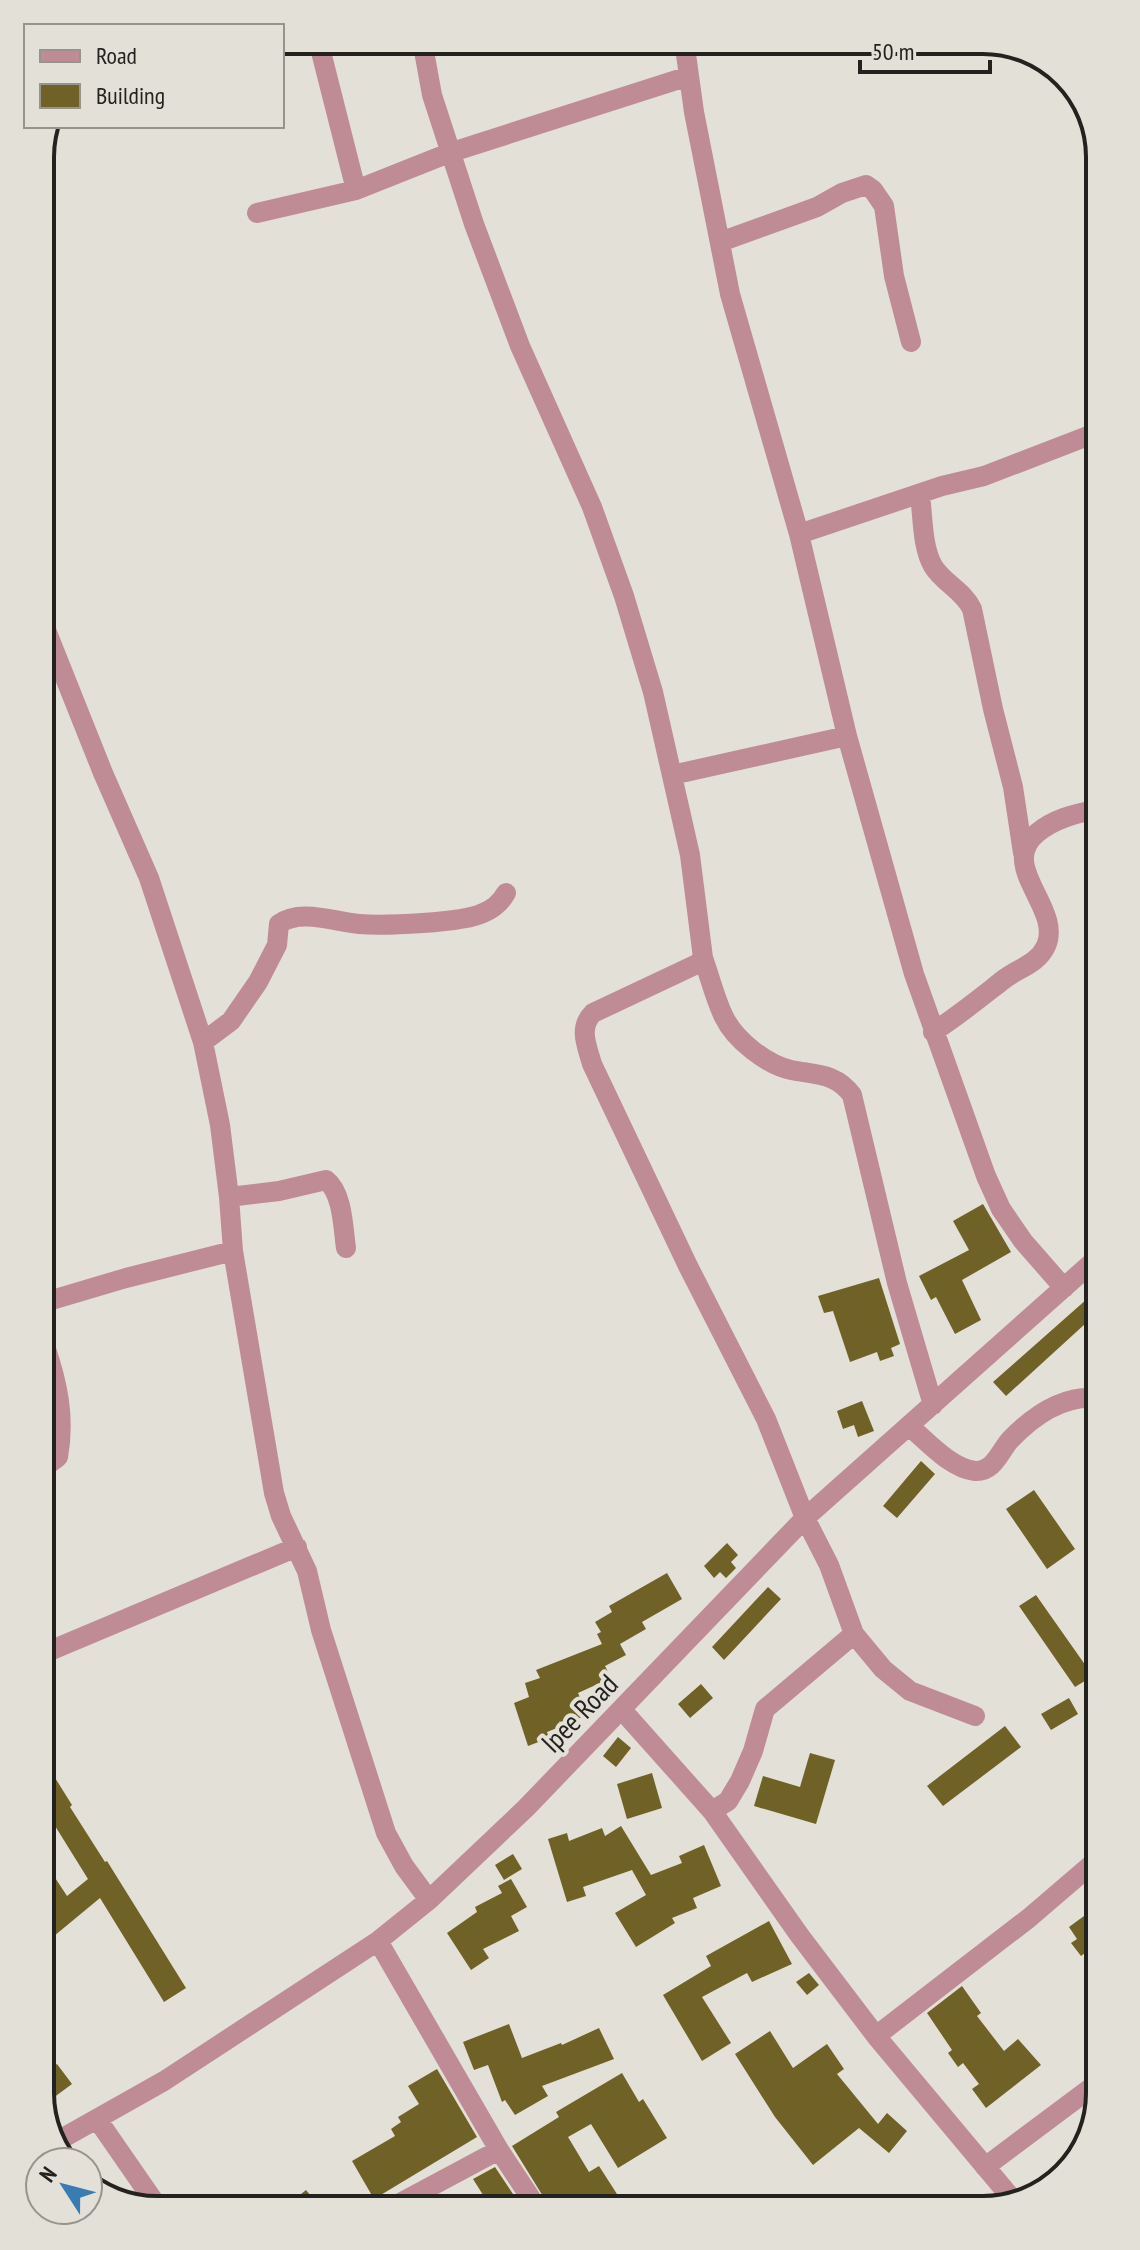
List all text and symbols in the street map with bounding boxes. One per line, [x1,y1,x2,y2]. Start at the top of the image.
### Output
legend [24,24,284,128]
scale bar [860,24,990,74]
text: 50 m [872,36,914,67]
text: Road [96,40,137,71]
text: Building [96,80,165,111]
street label: Ipee Road [533,1666,625,1760]
north arrow [24,2146,104,2226]
text: N [33,2161,63,2187]

